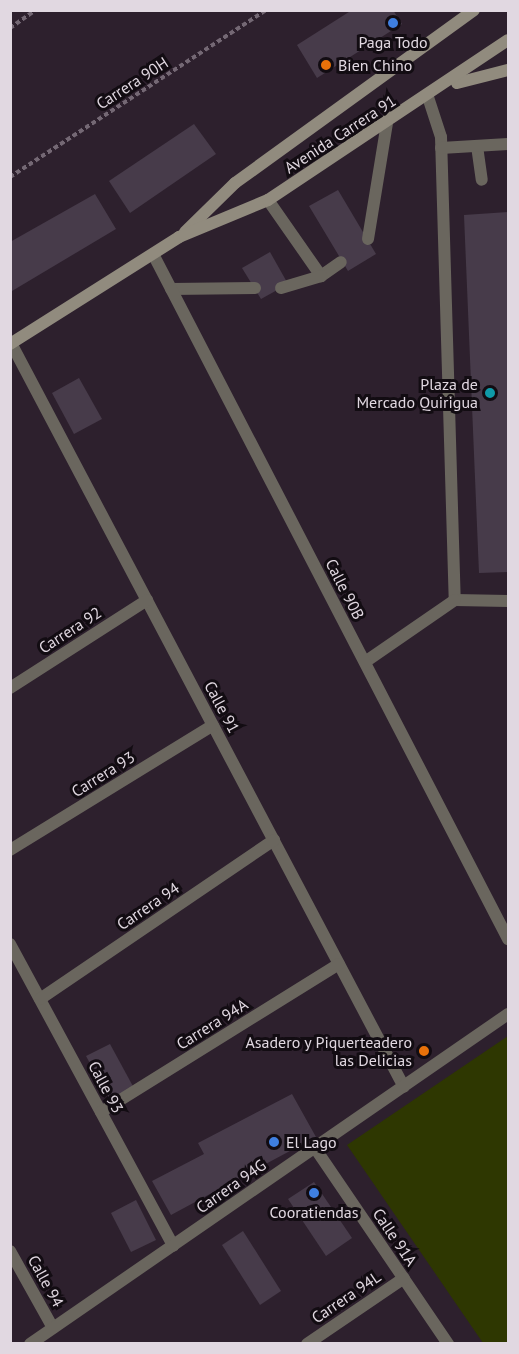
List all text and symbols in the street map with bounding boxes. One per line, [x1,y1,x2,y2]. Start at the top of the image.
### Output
marker: Paga Todo [386,16,400,30]
place label: Paga Todo [358,32,428,52]
street label: Carrera 90H [93,53,171,113]
place label: Bien Chino [338,55,412,75]
marker: Bien Chino [319,58,333,72]
street label: Avenida Carrera 91 [281,91,399,177]
place label: Plaza de Mercado Quirigua [356,374,478,412]
marker: Plaza de Mercado Quirigua [483,386,497,400]
street label: Calle 90B [322,556,368,622]
street label: Carrera 92 [35,603,105,657]
street label: Calle 91 [200,678,244,736]
street label: Carrera 93 [68,747,138,801]
street label: Carrera 94 [113,878,183,934]
street label: Carrera 94A [173,995,251,1053]
place label: Asadero y Piquerteadero las Delicias [245,1032,412,1070]
marker: Asadero y Piquerteadero las Delicias [417,1044,431,1058]
street label: Calle 93 [84,1058,128,1116]
place label: El Lago [286,1132,337,1152]
marker: El Lago [267,1135,281,1149]
street label: Carrera 94G [192,1155,270,1217]
marker: Cooratiendas [307,1186,321,1200]
place label: Cooratiendas [270,1202,358,1222]
street label: Calle 91A [369,1205,421,1269]
street label: Calle 94 [24,1252,68,1310]
street label: Carrera 94L [308,1267,384,1327]

